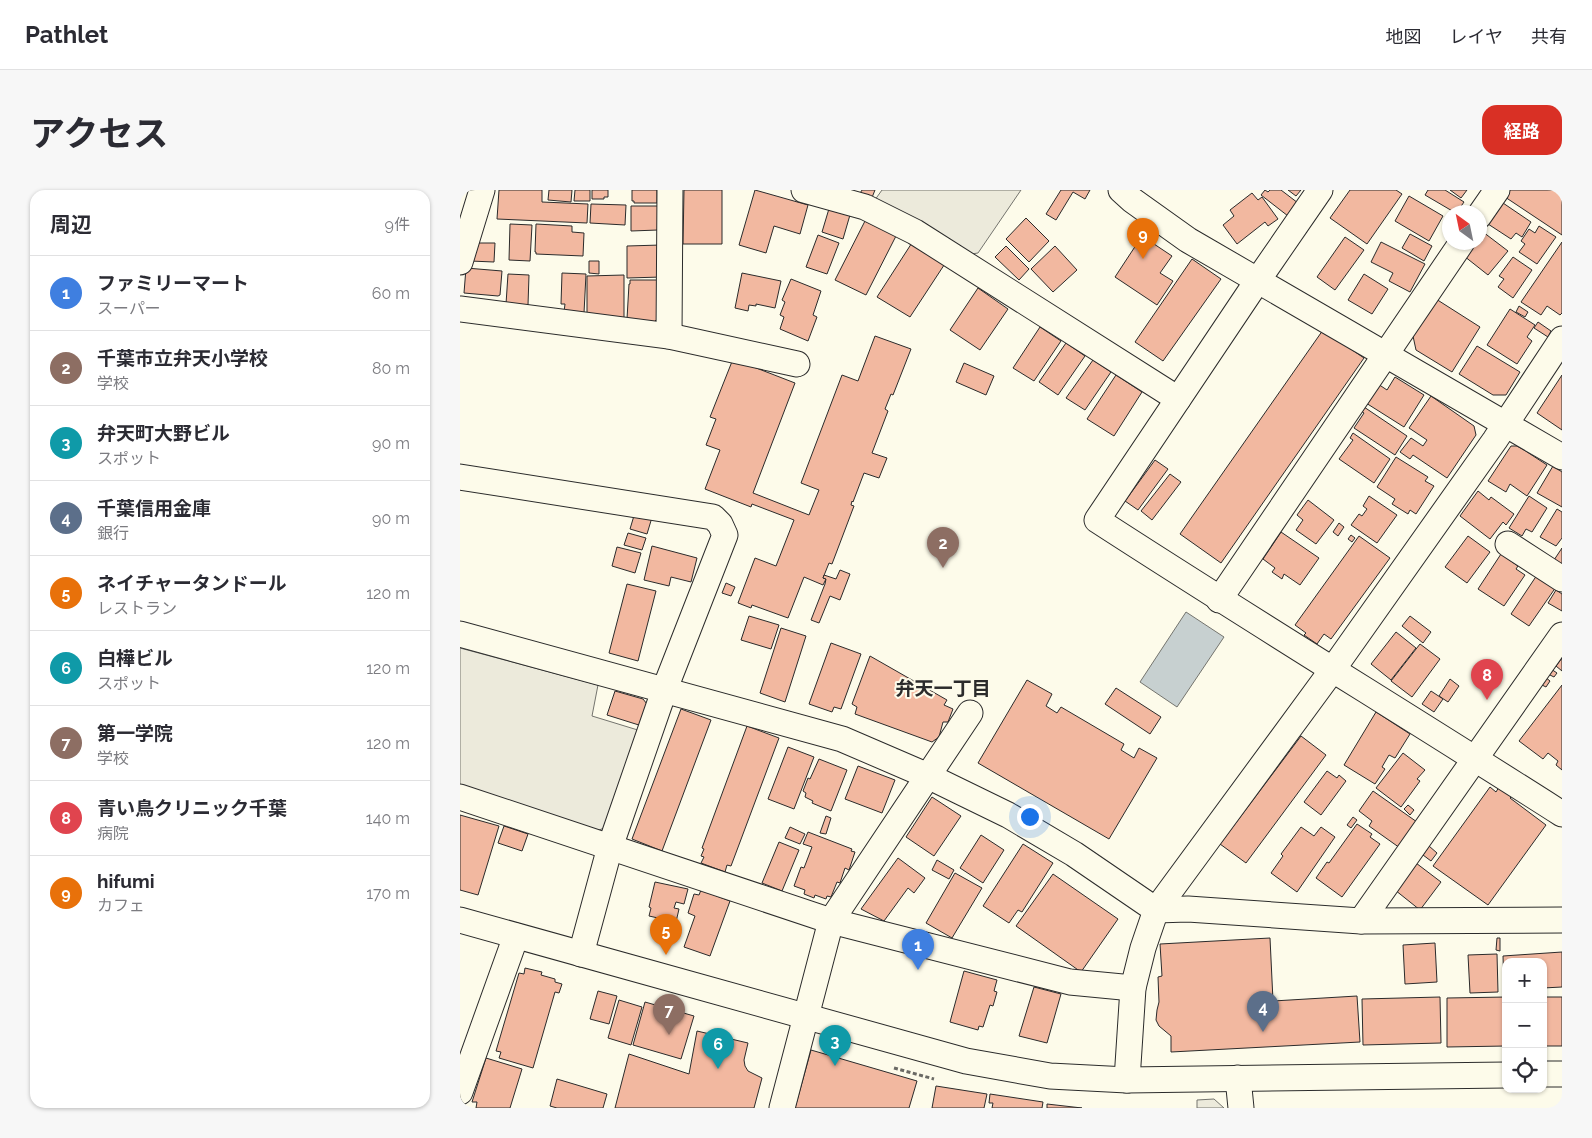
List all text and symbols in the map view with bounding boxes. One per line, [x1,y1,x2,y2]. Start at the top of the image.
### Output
text: Pathlet [25,20,108,49]
text: 地図 [1386,26,1422,47]
text: レイヤ [1450,26,1503,47]
text: 共有 [1531,26,1567,47]
button: 経路 [1482,105,1562,155]
text: アクセス [30,113,168,154]
north arrow [1442,205,1487,250]
text: 周辺 [50,212,92,237]
text: 9件 [385,215,410,234]
pin: 9 [1127,218,1159,259]
text: ファミリーマート [97,272,249,294]
text: 1 [62,284,70,303]
text: 60 m [372,284,410,303]
text: スーパー [97,299,161,318]
text: 千葉市立弁天小学校 [97,347,268,369]
text: 2 [61,359,71,378]
text: 80 m [372,359,410,378]
text: 学校 [97,374,129,393]
text: 弁天町大野ビル [97,422,230,444]
text: 3 [62,434,70,453]
text: 90 m [372,434,410,453]
text: スポット [97,449,161,468]
text: 千葉信用金庫 [97,497,211,519]
text: 4 [61,509,71,528]
text: 90 m [372,509,410,528]
text: 銀行 [97,524,129,543]
pin: 2 [927,527,959,568]
text: ネイチャータンドール [97,572,287,594]
text: 5 [62,584,70,603]
text: 120 m [366,584,410,603]
text: レストラン [97,599,177,618]
text: 白樺ビル [97,647,173,669]
text: 6 [61,659,71,678]
text: 120 m [366,659,410,678]
pin: 8 [1471,659,1503,700]
text: スポット [97,674,161,693]
district label: 弁天一丁目 [895,677,991,699]
text: 第一学院 [97,722,173,744]
text: 7 [62,734,70,753]
text: 120 m [366,734,410,753]
text: 学校 [97,749,129,768]
text: 青い鳥クリニック千葉 [97,797,287,819]
your location [1017,804,1043,830]
text: 8 [61,809,71,828]
text: 140 m [366,809,410,828]
text: 病院 [97,824,129,843]
text: hifumi [97,870,155,892]
text: 9 [61,884,71,903]
text: 170 m [366,884,410,903]
text: カフェ [97,896,145,915]
pin: 5 [650,914,682,955]
pin: 1 [902,929,934,970]
map controls [1502,958,1547,1093]
button: + [1502,958,1547,1003]
pin: 4 [1247,991,1279,1032]
pin: 7 [653,994,685,1035]
button: − [1502,1003,1547,1048]
pin: 3 [819,1025,851,1066]
pin: 6 [702,1028,734,1069]
button: locate [1502,1048,1547,1093]

